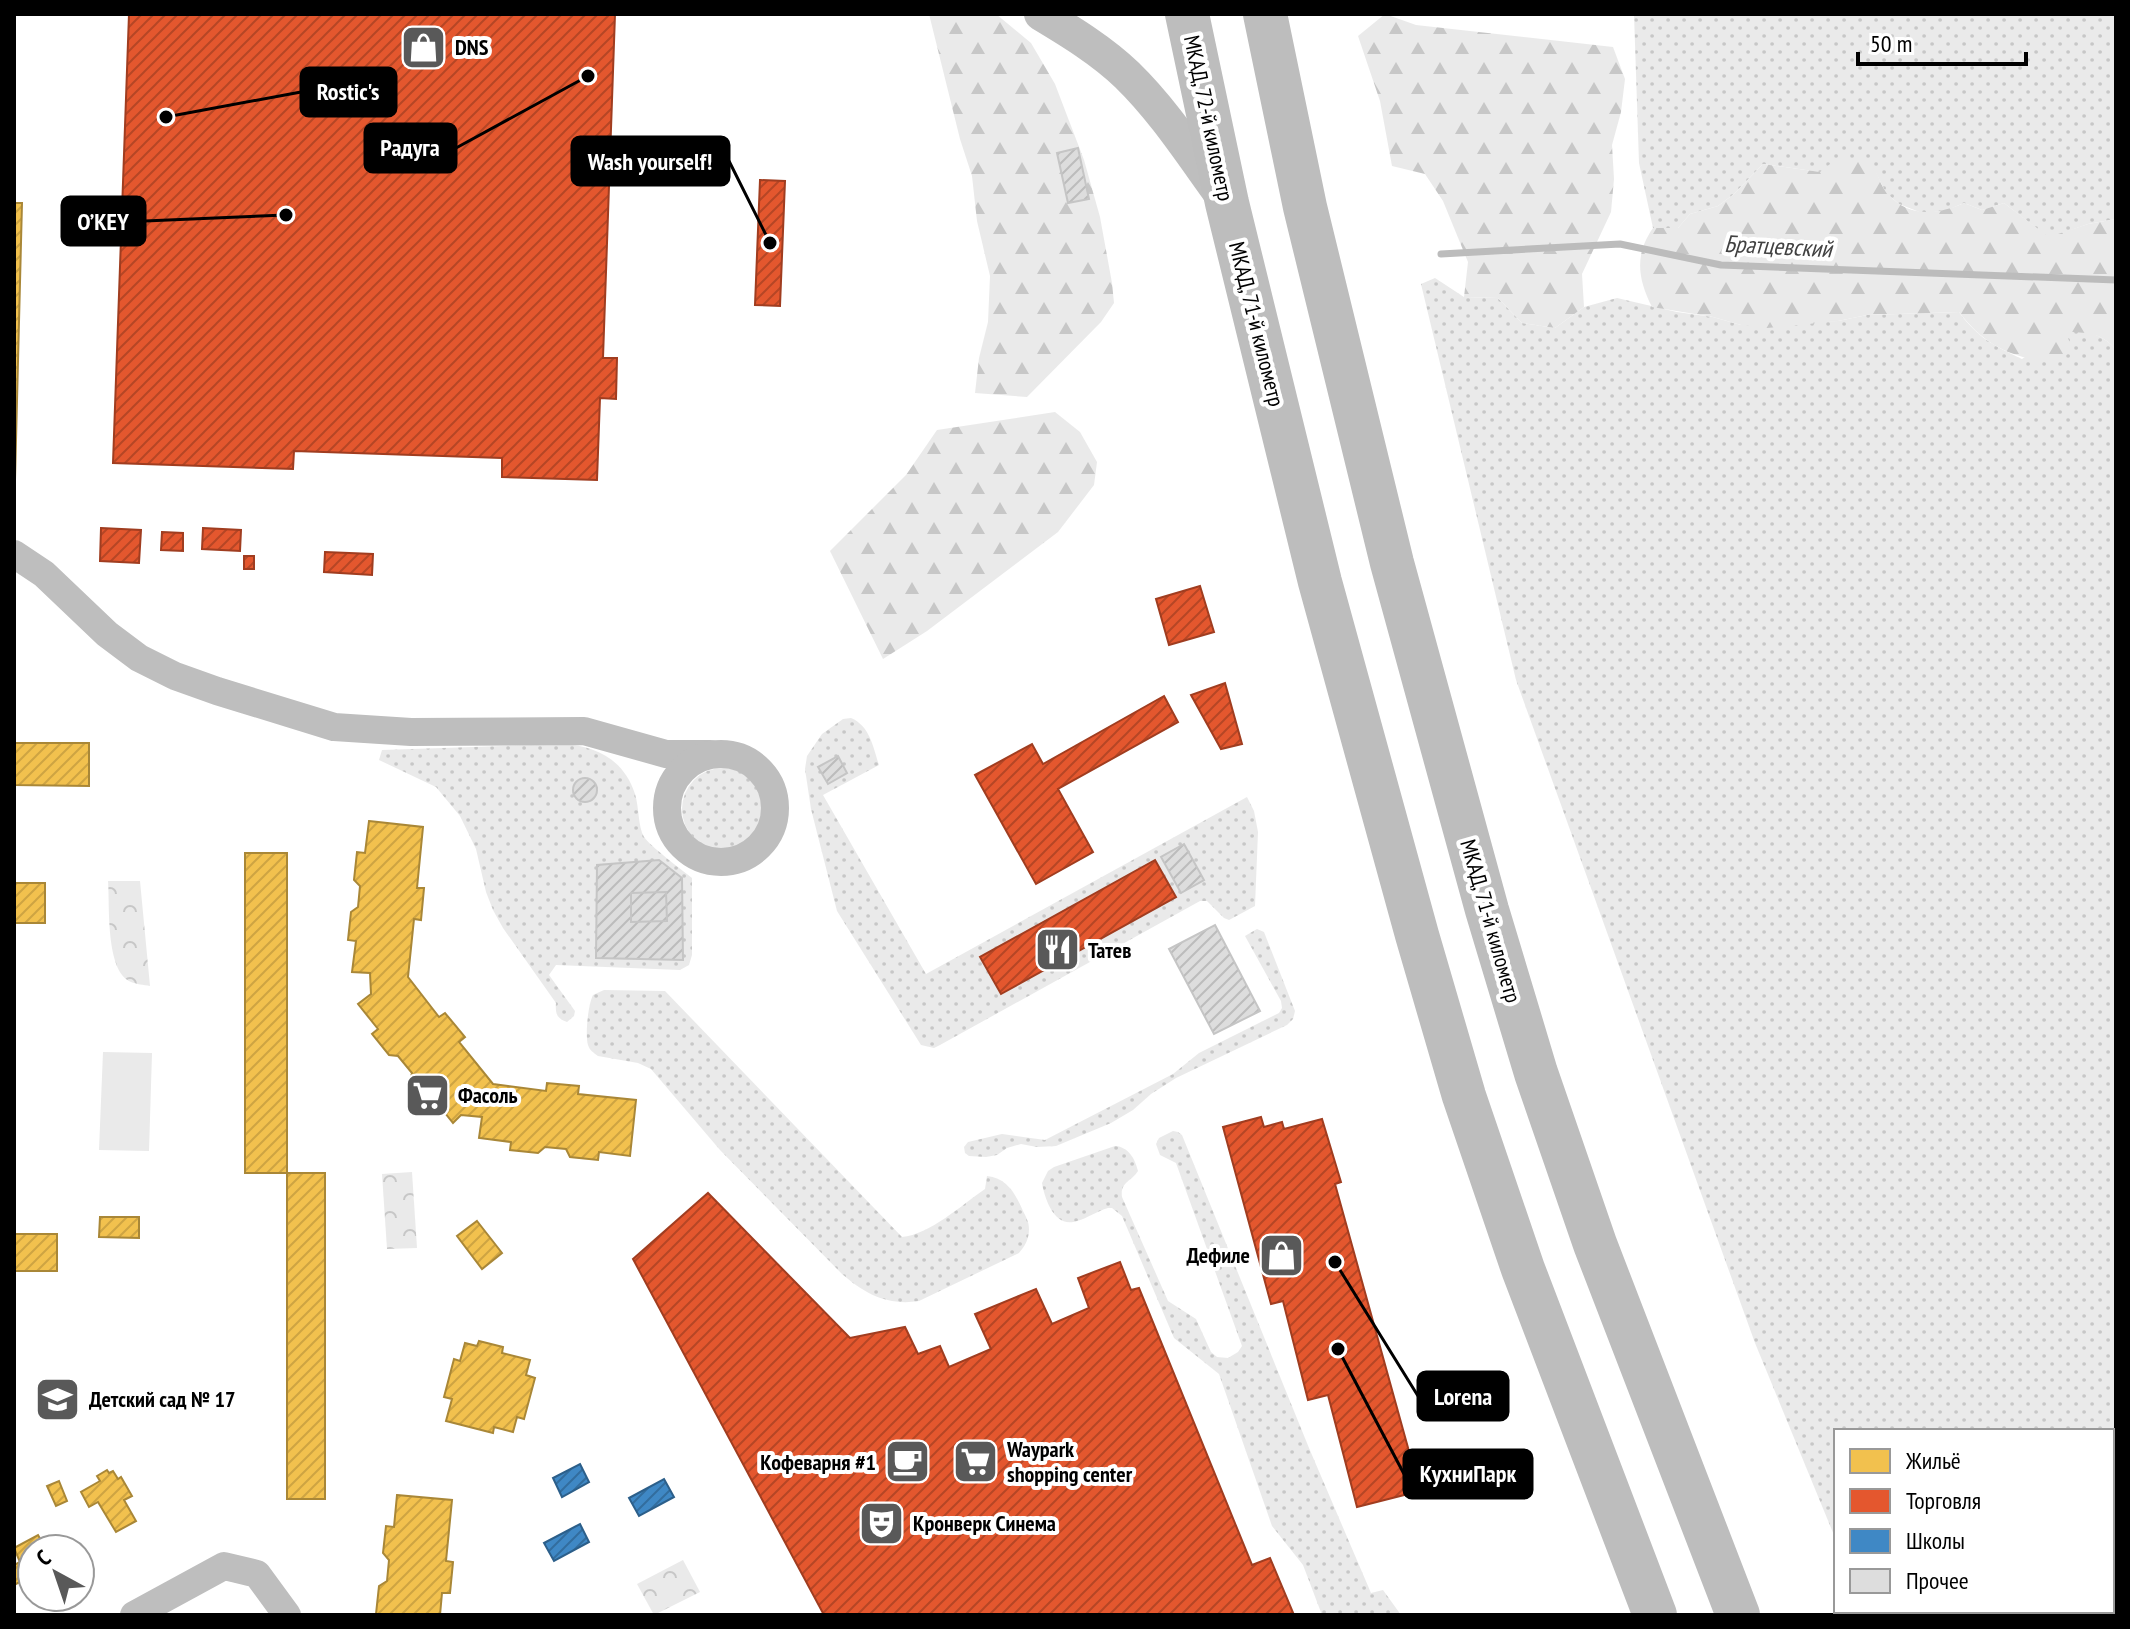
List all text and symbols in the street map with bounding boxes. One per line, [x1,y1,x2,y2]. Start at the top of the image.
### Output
scale bar [1858,16,2026,66]
shop icon: DNS [400,23,448,71]
text: 50 m [1870,28,1912,59]
place label: DNS [455,33,489,61]
street label: МКАД, 72-й километр [1178,33,1240,203]
callout: Rostic's [301,68,396,116]
text: Rostic's [317,76,379,107]
callout: Радуга [365,124,456,172]
text: Радуга [380,132,440,163]
callout: Wash yourself! [572,137,729,185]
text: Wash yourself! [587,146,712,177]
callout: O’KEY [62,197,145,245]
text: O’KEY [77,206,129,237]
water label: Братцевский [1724,228,1835,264]
street label: МКАД, 71-й километр [1223,239,1291,409]
street label: МКАД, 71-й километр [1454,836,1528,1006]
restaurant icon: Татев [1033,926,1081,974]
place label: Татев [1088,936,1131,964]
supermarket icon: Фасоль [403,1071,451,1119]
place label: Фасоль [458,1081,518,1109]
shop icon: Дефиле [1257,1231,1305,1279]
place label: Дефиле [1186,1241,1250,1269]
callout: Lorena [1418,1372,1508,1420]
school or university icon: Детский сад № 17 [34,1375,82,1423]
text: Lorena [1434,1381,1492,1412]
place label: Детский сад № 17 [89,1385,235,1413]
legend [1834,1429,2114,1613]
place label: Waypark shopping center [1006,1435,1133,1488]
cafe icon: Кофеварня #1 [883,1438,931,1486]
supermarket icon: Waypark shopping center [952,1438,1000,1486]
text: Жильё [1905,1445,1961,1476]
place label: Кофеварня #1 [760,1448,876,1476]
callout: КухниПарк [1404,1450,1532,1498]
text: КухниПарк [1420,1458,1516,1489]
text: Торговля [1906,1485,1981,1516]
theatre icon: Кронверк Синема [858,1499,906,1547]
place label: Кронверк Синема [913,1509,1056,1537]
text: Школы [1906,1525,1965,1556]
north arrow [16,1533,96,1613]
text: С [30,1544,56,1572]
text: Прочее [1906,1565,1969,1596]

